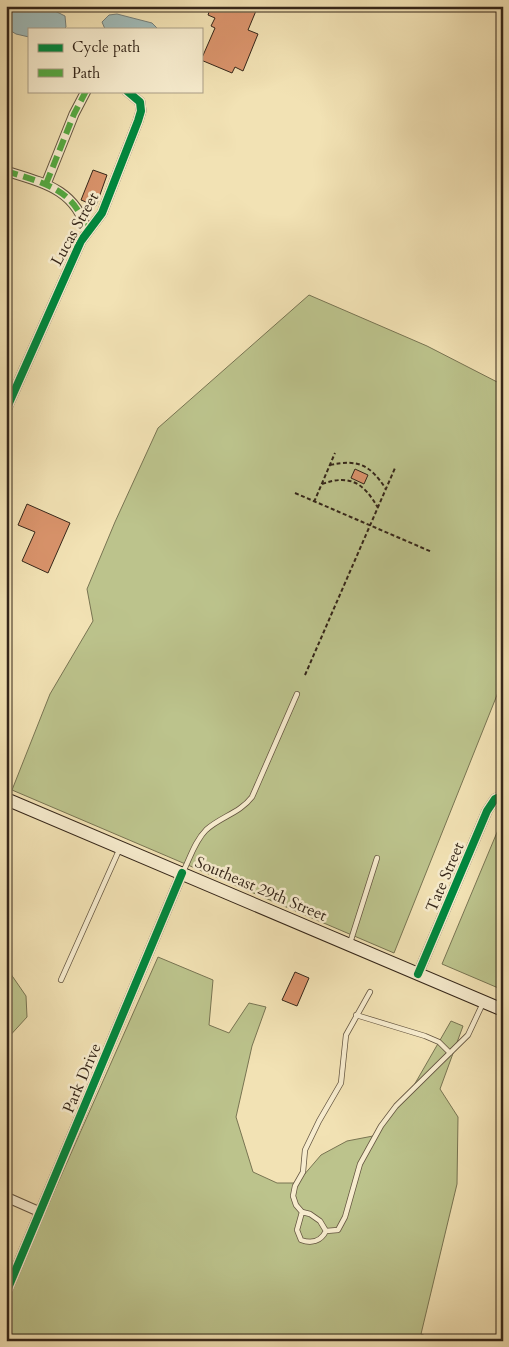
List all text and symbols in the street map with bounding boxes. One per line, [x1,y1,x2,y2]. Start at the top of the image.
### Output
legend [28,28,202,92]
text: Cycle path [72,37,141,57]
text: Path [72,63,101,83]
street label: Lucas Street [46,188,104,270]
street label: Tate Street [420,839,470,915]
street label: Southeast 29th Street [192,851,330,927]
street label: Park Drive [57,1040,107,1116]

